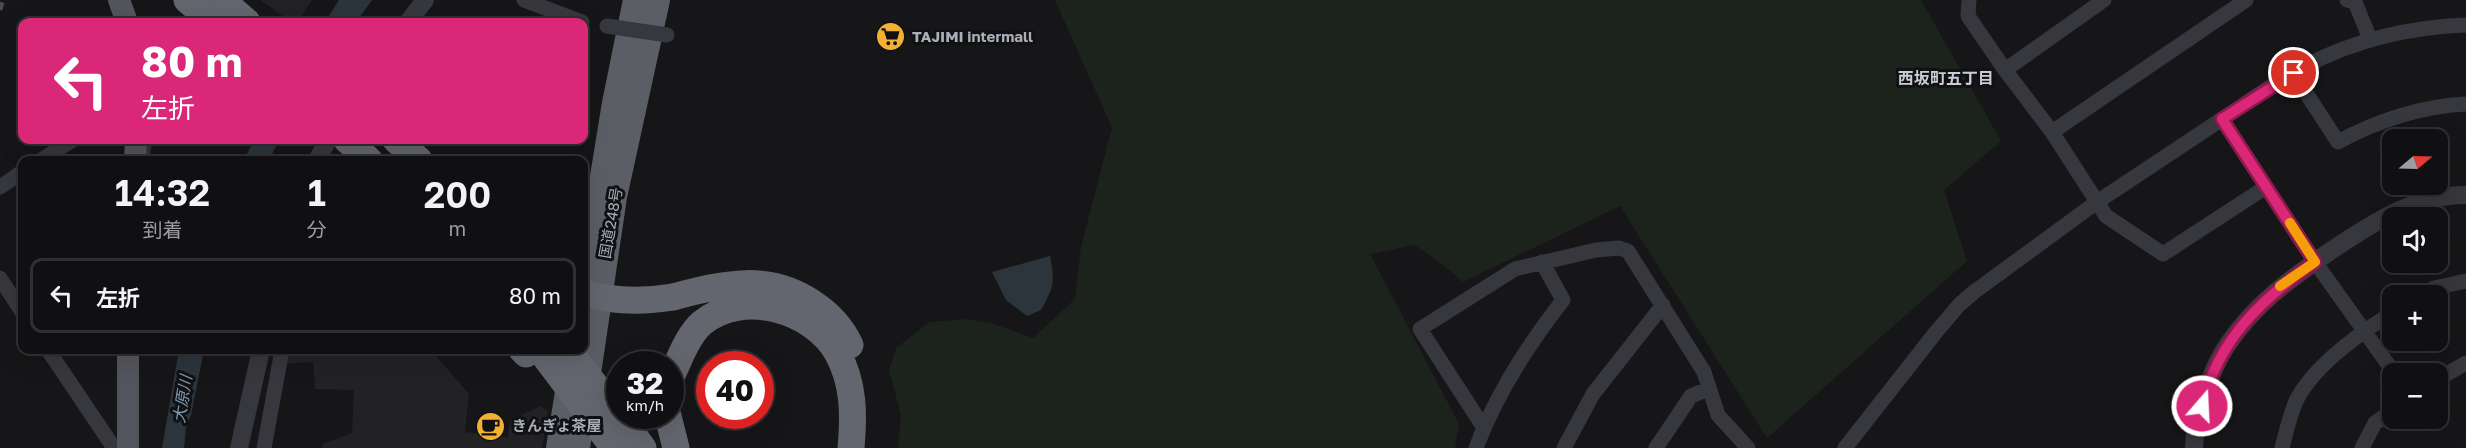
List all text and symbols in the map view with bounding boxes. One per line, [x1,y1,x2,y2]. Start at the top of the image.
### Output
supermarket icon: TAJIMI intermall [875,21,907,53]
place label: TAJIMI intermall [912,27,1033,45]
text: 80 m [141,36,242,86]
icon: left [42,42,120,120]
pin [2268,47,2319,98]
icon: arrive [2277,56,2310,89]
district label: 西坂町五丁目 [1898,68,1994,88]
text: 左折 [141,92,195,124]
north arrow [2382,129,2448,195]
map controls [2382,129,2448,429]
text: 14:32 [115,171,210,214]
text: 1 [308,171,326,214]
text: 200 [424,173,491,216]
street label: 国道248号 [595,186,625,260]
button: sound [2382,207,2448,273]
text: m [449,216,466,240]
text: 到着 [142,217,182,241]
text: 分 [307,217,327,241]
icon: left [45,279,78,312]
text: 80 m [509,282,561,309]
text: 左折 [96,284,140,311]
button: + [2382,285,2448,351]
speed limit sign: 40 [696,351,774,429]
button: − [2382,363,2448,429]
text: 32 [627,365,663,401]
water label: 大原川 [168,372,196,424]
position arrow [2170,374,2234,438]
text: km/h [626,396,664,414]
cafe icon: きんぎょ茶屋 [475,410,507,442]
place label: きんぎょ茶屋 [512,416,601,434]

